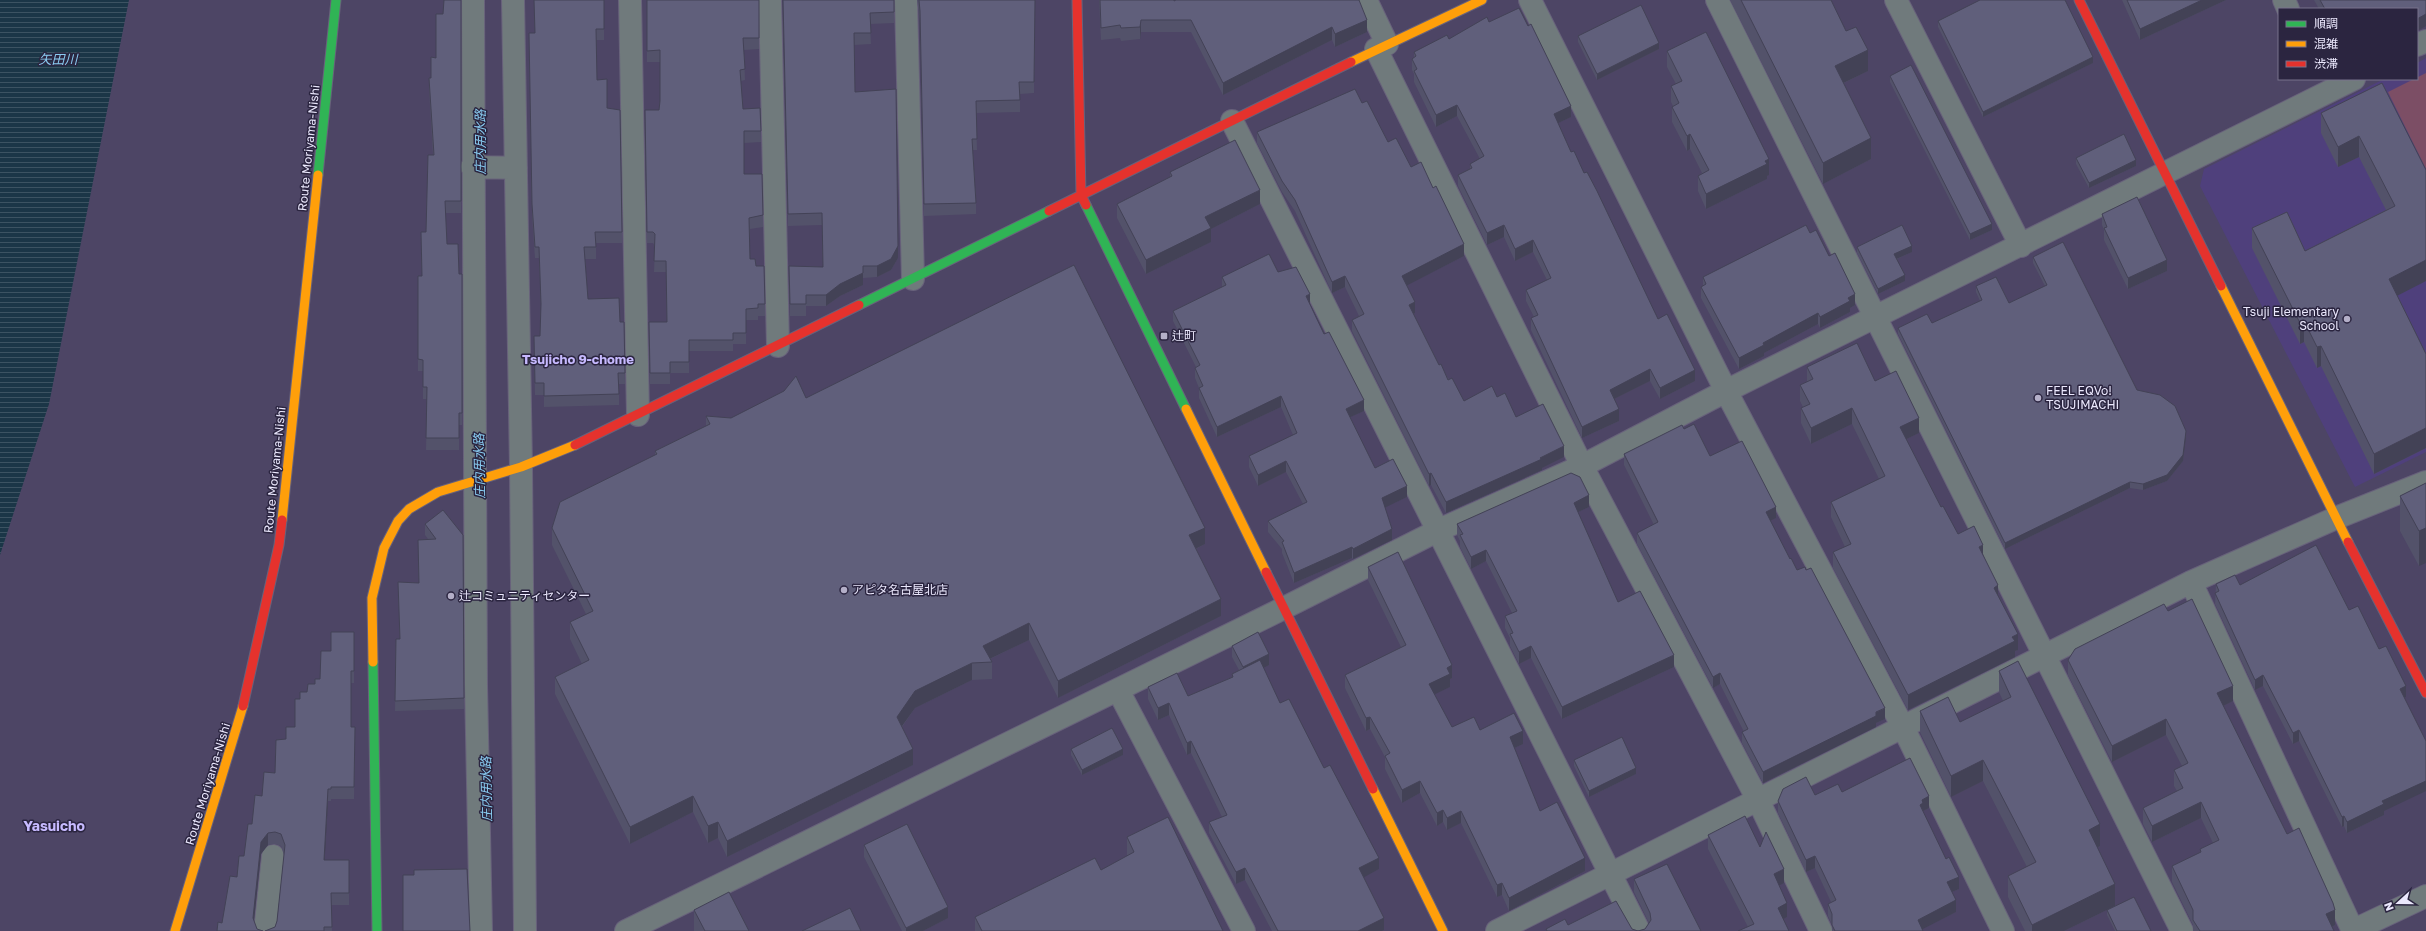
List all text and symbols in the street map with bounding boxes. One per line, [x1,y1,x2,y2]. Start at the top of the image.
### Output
legend [2278,8,2418,80]
text: 順調 [2314,16,2338,31]
text: 混雑 [2314,36,2338,51]
water label: 矢田川 [38,51,79,67]
text: 渋滞 [2314,56,2338,71]
street label: Route Moriyama-Nishi [294,84,323,212]
water label: 庄内用水路 [472,109,488,175]
place label: Tsuji Elementary School [2243,304,2339,333]
marker: Tsuji Elementary School [2342,314,2352,324]
place label: 辻町 [1172,328,1196,343]
marker: 辻町 [1159,331,1169,341]
district label: Tsujicho 9-chome [522,351,634,367]
place label: FEEL EQVo! TSUJIMACHI [2046,383,2119,412]
marker: FEEL EQVo! TSUJIMACHI [2033,393,2043,403]
street label: Route Moriyama-Nishi [260,406,289,534]
water label: 庄内用水路 [470,432,488,499]
place label: アピタ名古屋北店 [852,582,948,597]
marker: アピタ名古屋北店 [839,585,849,595]
place label: 辻コミュニティセンター [459,588,590,603]
marker: 辻コミュニティセンター [446,591,456,601]
street label: Route Moriyama-Nishi [182,721,233,847]
water label: 庄内用水路 [477,755,495,822]
district label: Yasuicho [23,817,85,834]
north arrow [2378,883,2418,923]
text: N [2381,901,2396,913]

